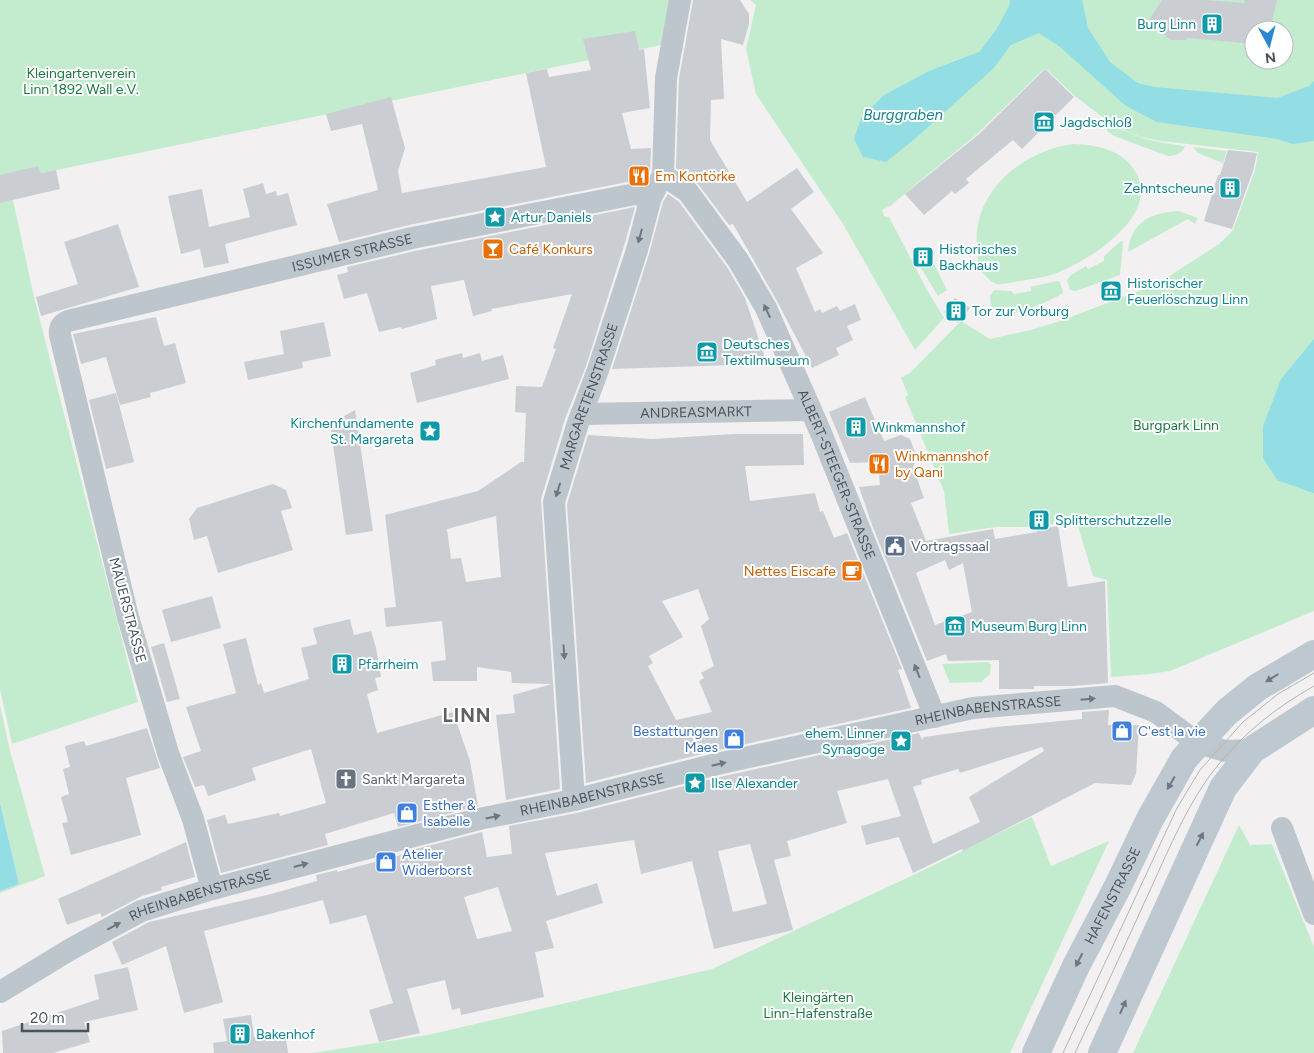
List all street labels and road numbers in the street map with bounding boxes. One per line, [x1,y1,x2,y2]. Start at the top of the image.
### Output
street label: ISSUMER STRASSE [290,230,414,276]
street label: MARGARETENSTRASSE [556,321,622,472]
street label: ALBERT-STEEGER-STRASSE [794,387,879,562]
street label: ANDREASMARKT [640,403,752,422]
street label: MAUERSTRASSE [105,556,150,665]
street label: RHEINBABENSTRASSE [913,693,1062,729]
street label: RHEINBABENSTRASSE [519,769,667,820]
street label: HAFENSTRASSE [1081,844,1144,947]
street label: RHEINBABENSTRASSE [126,866,273,925]

